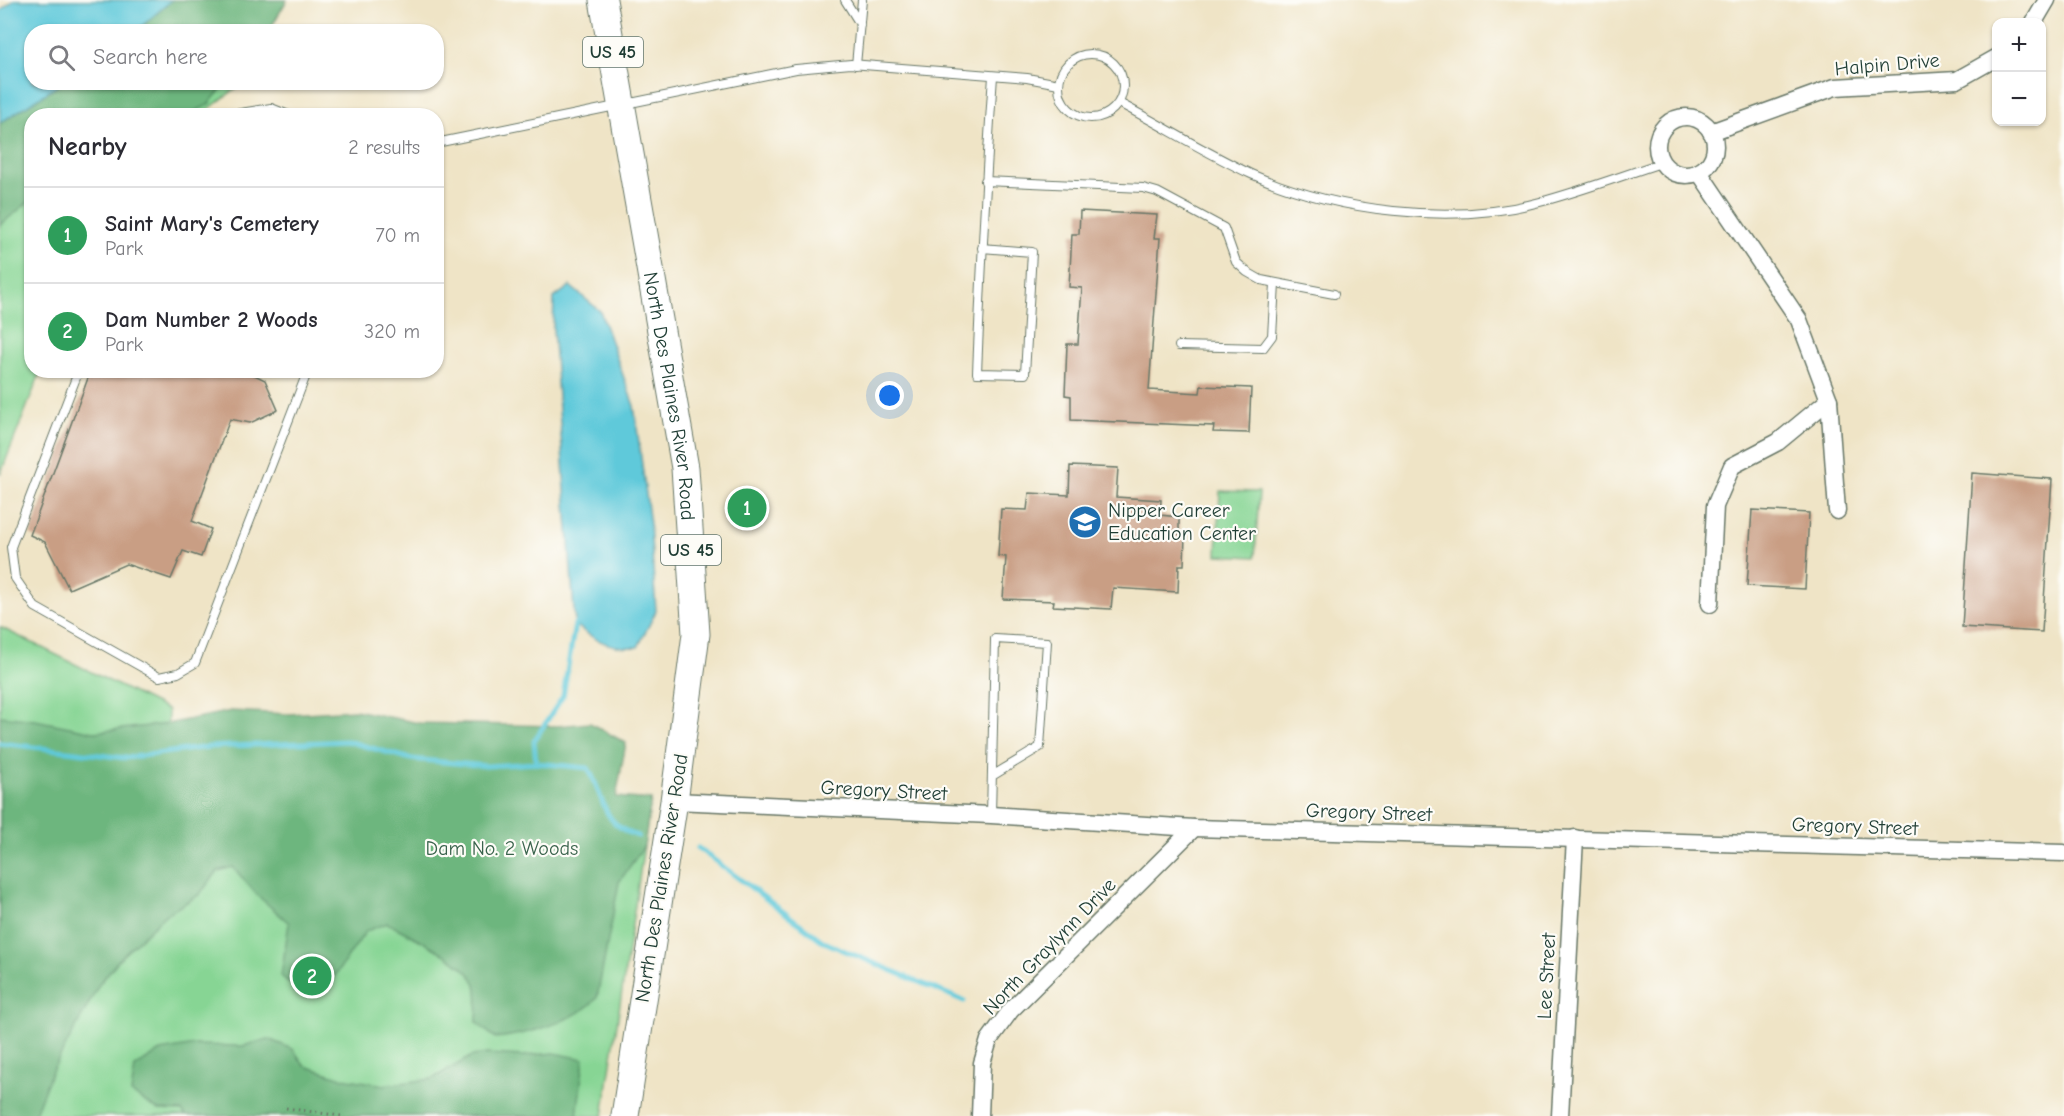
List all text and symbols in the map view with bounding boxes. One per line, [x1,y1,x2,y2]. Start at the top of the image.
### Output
map controls [1992,18,2046,126]
button: + [1992,18,2046,72]
search box [24,24,444,90]
road number: US 45 [583,37,643,67]
icon: search [45,41,78,74]
text: Search here [93,44,208,70]
street label: Halpin Drive [1834,48,1940,81]
button: − [1992,72,2046,126]
text: Nearby [48,132,127,162]
text: 2 results [348,136,420,159]
text: Saint Mary's Cemetery [105,211,319,237]
text: 1 [64,224,71,247]
text: 70 m [375,224,420,247]
text: Park [105,237,143,260]
street label: North Des Plaines River Road [639,270,699,521]
text: Dam Number 2 Woods [105,307,318,333]
text: 2 [63,320,72,343]
text: 320 m [364,320,420,343]
text: Park [105,333,143,356]
your location [875,381,904,410]
pin: 1 [728,486,766,530]
place label: Nipper Career Education Center [1108,499,1256,545]
school or university icon: Nipper Career Education Center [1067,504,1103,540]
road number: US 45 [661,535,721,565]
street label: North Des Plaines River Road [630,752,692,1004]
street label: Gregory Street [820,776,949,805]
street label: Gregory Street [1305,799,1434,826]
street label: Gregory Street [1791,813,1920,840]
park label: Dam No. 2 Woods [426,837,578,860]
street label: North Graylynn Drive [978,873,1121,1019]
street label: Lee Street [1533,931,1560,1020]
pin: 2 [292,954,332,998]

